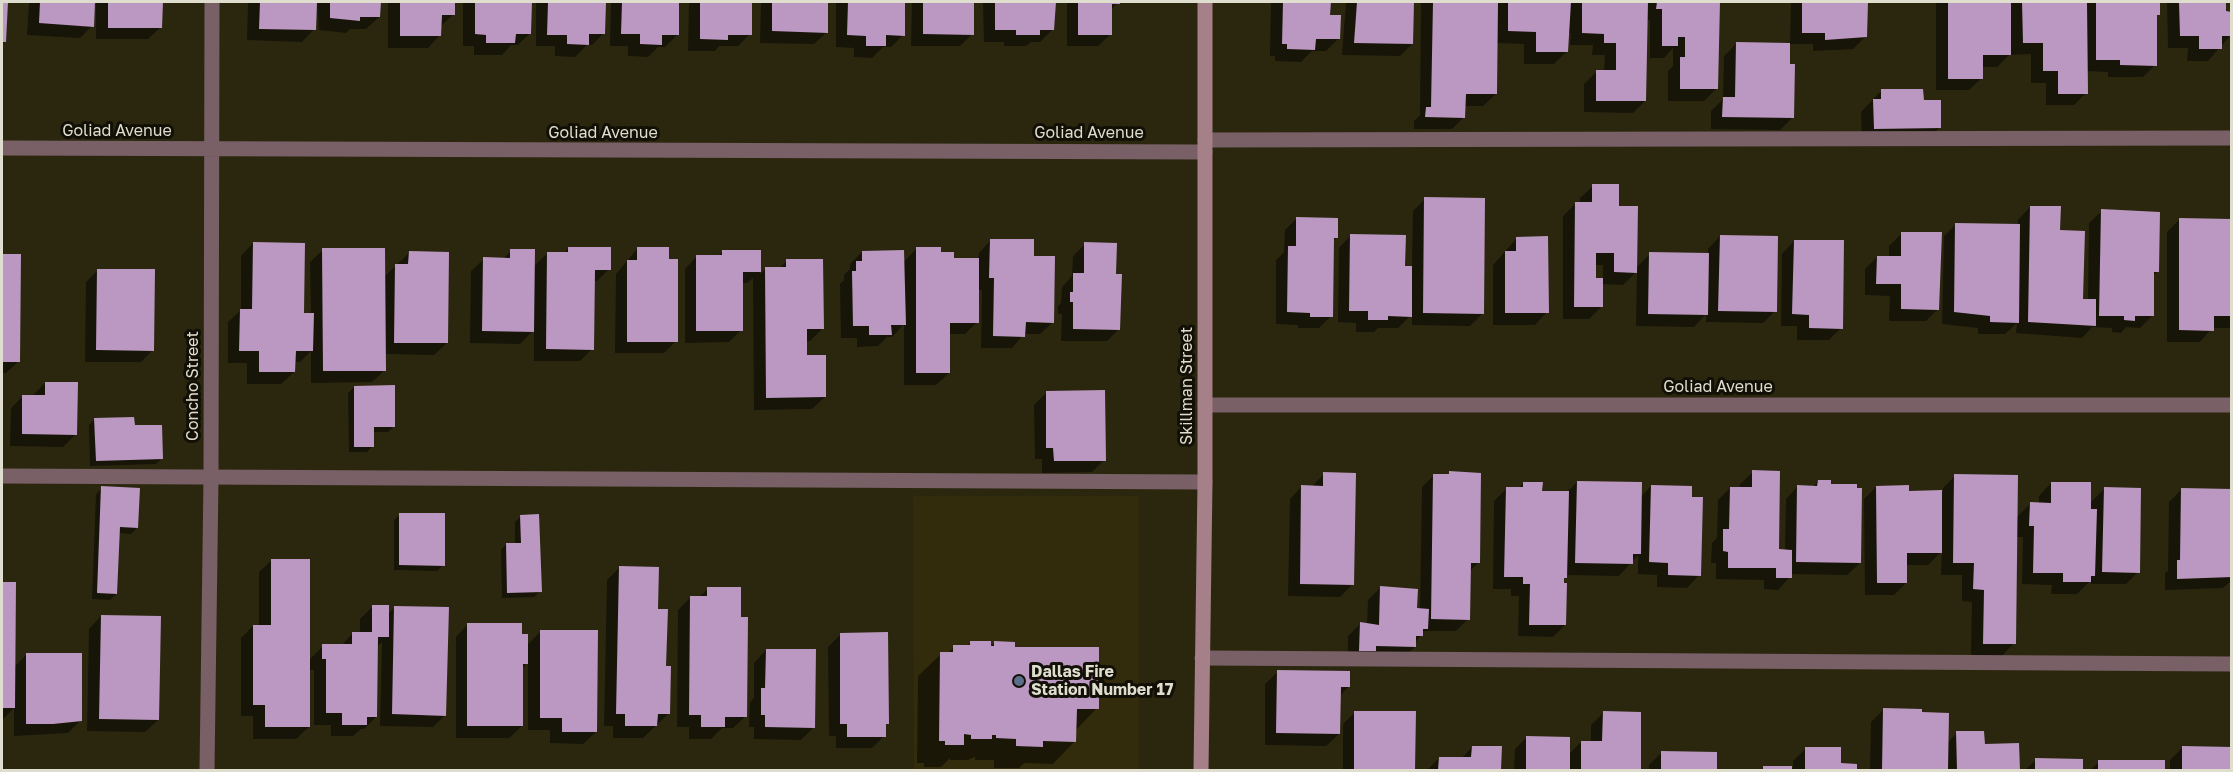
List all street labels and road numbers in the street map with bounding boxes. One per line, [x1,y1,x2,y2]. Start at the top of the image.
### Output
street label: Goliad Avenue [62,121,172,141]
street label: Goliad Avenue [548,123,658,143]
street label: Goliad Avenue [1034,123,1144,143]
street label: Skillman Street [1177,327,1197,445]
street label: Concho Street [183,331,203,441]
street label: Goliad Avenue [1663,377,1773,397]

